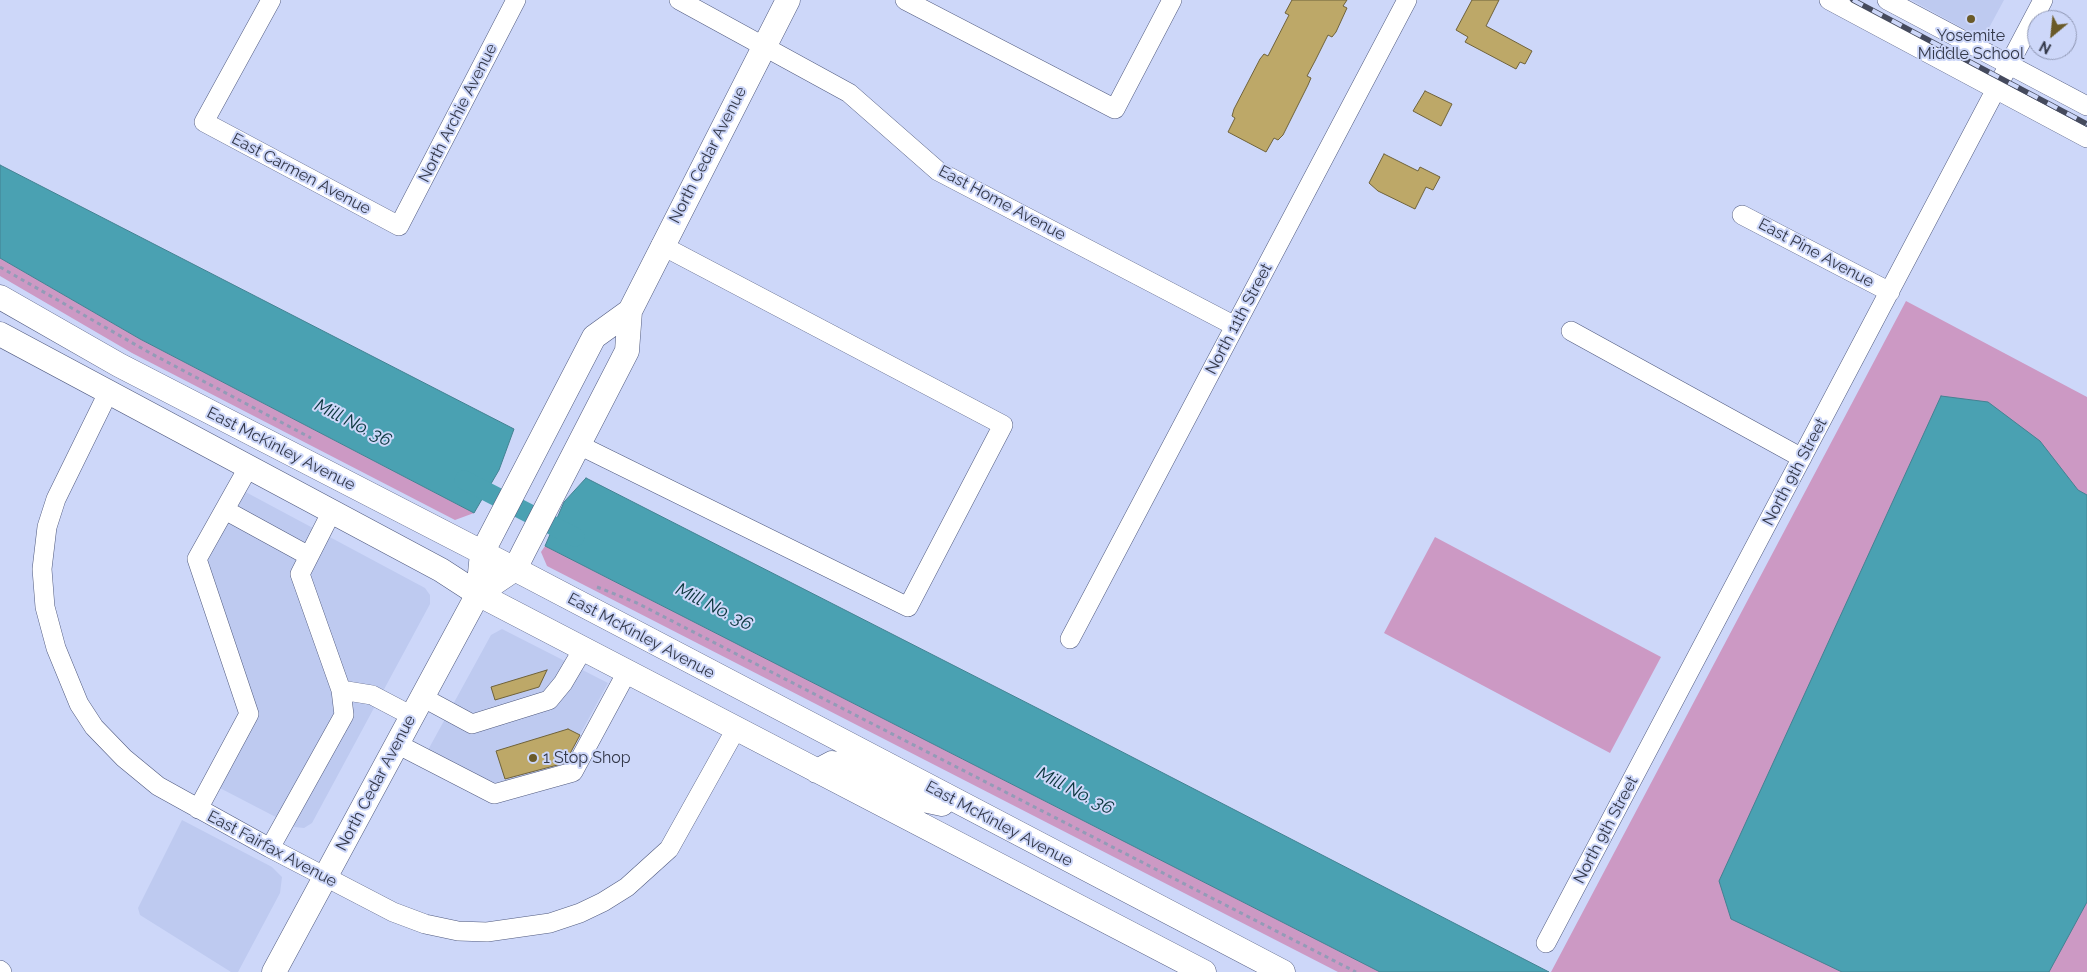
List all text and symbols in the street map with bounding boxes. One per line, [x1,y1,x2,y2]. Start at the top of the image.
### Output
north arrow [2027,10,2077,60]
marker: Yosemite Middle School [1965,13,1977,25]
place label: Yosemite Middle School [1918,26,2024,64]
text: N [2037,38,2054,57]
street label: North Archie Avenue [415,40,501,186]
street label: North Cedar Avenue [665,83,751,227]
street label: East Carmen Avenue [228,129,374,219]
street label: East Home Avenue [935,161,1069,245]
street label: East Pine Avenue [1755,214,1877,292]
street label: North 11th Street [1202,260,1276,378]
water label: Mill No. 36 [311,394,395,452]
street label: East McKinley Avenue [204,403,358,495]
street label: North 9th Street [1759,415,1831,529]
water label: Mill No. 36 [672,578,756,636]
street label: East McKinley Avenue [564,589,718,683]
street label: North Cedar Avenue [332,712,420,854]
place label: 1 Stop Shop [543,748,631,768]
marker: 1 Stop Shop [527,752,539,764]
water label: Mill No. 36 [1033,762,1117,820]
street label: North 9th Street [1570,773,1642,887]
street label: East McKinley Avenue [922,777,1076,871]
street label: East Fairfax Avenue [204,807,340,891]

